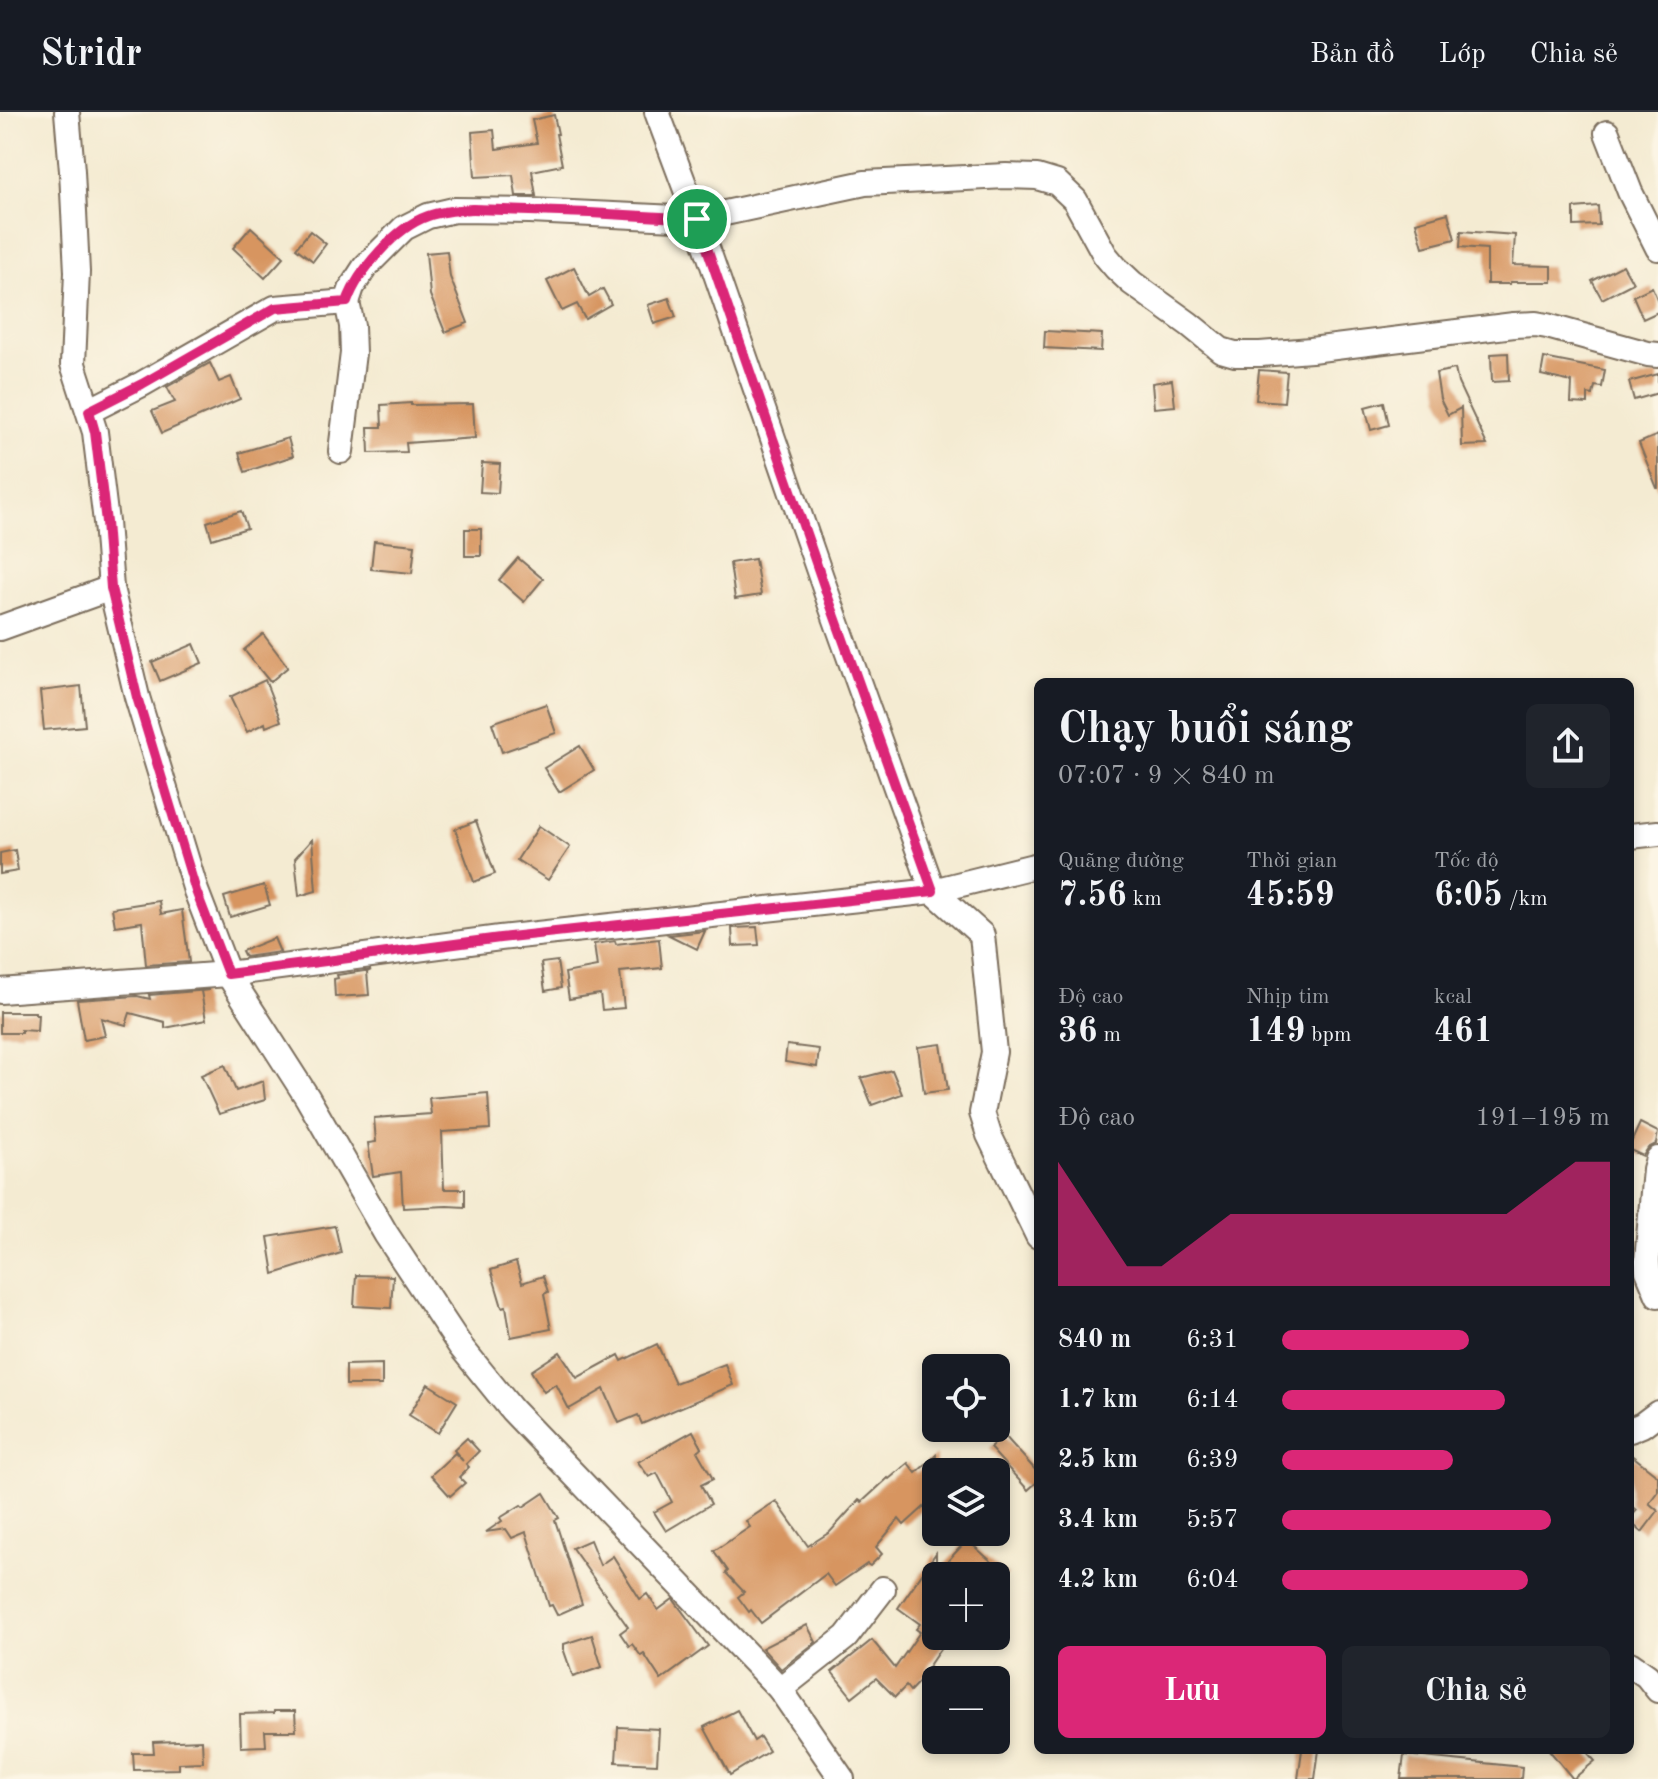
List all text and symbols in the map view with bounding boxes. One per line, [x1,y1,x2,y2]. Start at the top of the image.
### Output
text: Stridr [40,36,142,74]
text: Bản đồ [1310,41,1395,69]
text: Lớp [1439,41,1486,69]
text: Chia sẻ [1530,41,1618,69]
pin [663,185,731,253]
icon: arrive [675,197,719,241]
button: share [1526,704,1610,788]
text: Chạy buổi sáng [1058,708,1353,752]
text: 07:07 · 9 × 840 m [1058,763,1275,789]
text: Quãng đường [1058,850,1184,872]
text: Thời gian [1246,850,1337,872]
text: Tốc độ [1434,850,1499,872]
text: 7.56 [1058,879,1127,913]
text: 45:59 [1246,879,1334,913]
text: 6:05 [1434,879,1503,913]
text: km [1127,888,1162,910]
text: /km [1503,888,1548,910]
text: Độ cao [1058,986,1123,1008]
text: Nhịp tim [1246,986,1330,1008]
text: kcal [1434,986,1472,1008]
text: 36 [1058,1015,1097,1049]
text: 149 [1246,1015,1305,1049]
text: 461 [1434,1015,1493,1049]
text: m [1097,1024,1121,1046]
text: bpm [1305,1024,1351,1046]
text: Độ cao [1058,1105,1135,1131]
text: 191–195 m [1475,1105,1610,1131]
text: 840 m [1058,1327,1131,1353]
text: 6:31 [1186,1327,1239,1353]
map controls [922,1354,1010,1754]
button: locate [922,1354,1010,1442]
text: 1.7 km [1058,1387,1138,1413]
text: 6:14 [1186,1387,1239,1413]
text: 2.5 km [1058,1447,1138,1473]
text: 6:39 [1186,1447,1239,1473]
button: layers [922,1458,1010,1546]
text: 3.4 km [1058,1507,1138,1533]
text: 5:57 [1186,1507,1239,1533]
button: + [922,1562,1010,1650]
text: 4.2 km [1058,1567,1138,1593]
text: 6:04 [1186,1567,1239,1593]
button: Lưu [1058,1646,1326,1738]
button: Chia sẻ [1342,1646,1610,1738]
button: − [922,1666,1010,1754]

